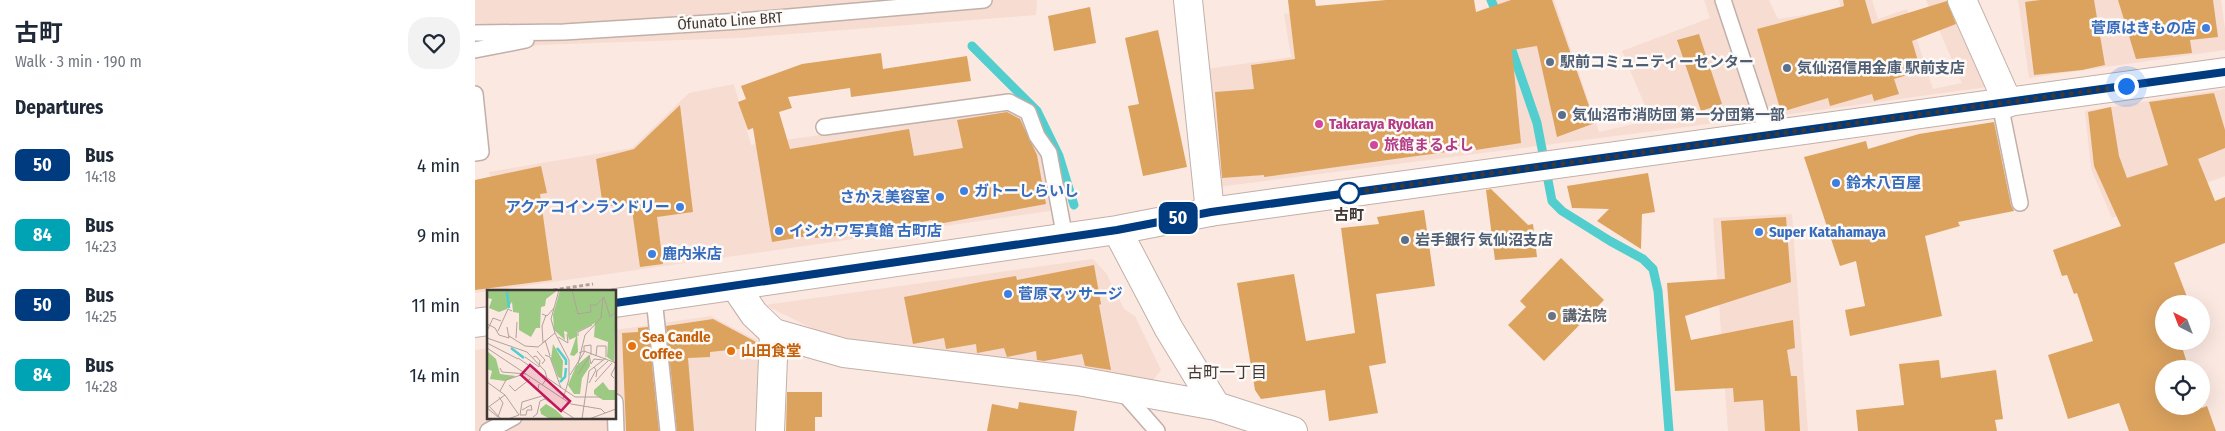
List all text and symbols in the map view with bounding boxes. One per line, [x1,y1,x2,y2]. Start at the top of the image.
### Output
street label: Ōfunato Line BRT [677,8,783,34]
button: heart [408,17,460,69]
text: 古町 [15,19,63,47]
place label: 菅原はきもの店 [2091,19,2196,37]
marker: 菅原はきもの店 [2200,22,2212,34]
text: Walk · 3 min · 190 m [15,52,142,71]
place label: 駅前コミュニティーセンター [1560,53,1754,71]
marker: 駅前コミュニティーセンター [1544,56,1556,68]
place label: 気仙沼信用金庫 駅前支店 [1797,59,1965,77]
marker: 気仙沼信用金庫 駅前支店 [1781,62,1793,74]
your location [2114,74,2139,99]
text: Departures [15,96,103,119]
place label: 気仙沼市消防団 第一分団第一部 [1572,106,1785,124]
marker: 気仙沼市消防団 第一分団第一部 [1556,109,1568,121]
place label: Takaraya Ryokan [1329,115,1434,133]
marker: Takaraya Ryokan [1313,118,1325,130]
place label: 旅館まるよし [1384,136,1474,154]
marker: 旅館まるよし [1368,139,1380,151]
text: Bus [85,144,114,167]
text: 50 [33,154,52,176]
text: 4 min [417,154,460,177]
text: 14:18 [85,167,116,186]
place label: 鈴木八百屋 [1846,174,1921,192]
marker: 鈴木八百屋 [1830,177,1842,189]
place label: ガトーしらいし [974,182,1079,200]
marker: 古町 [1338,182,1360,204]
marker: ガトーしらいし [958,185,970,197]
place label: さかえ美容室 [840,188,930,206]
marker: さかえ美容室 [934,191,946,203]
place label: アクアコインランドリー [506,198,670,216]
marker: アクアコインランドリー [674,201,686,213]
line badge: 50 [1155,202,1201,234]
place label: 古町 [1334,206,1364,224]
text: 50 [1169,207,1187,229]
text: Bus [85,214,114,237]
place label: イシカワ写真館 古町店 [789,222,942,240]
place label: Super Katahamaya [1769,223,1886,241]
text: 84 [33,224,52,246]
text: 9 min [417,224,460,247]
marker: イシカワ写真館 古町店 [773,225,785,237]
marker: Super Katahamaya [1753,226,1765,238]
place label: 岩手銀行 気仙沼支店 [1415,231,1553,249]
marker: 岩手銀行 気仙沼支店 [1399,234,1411,246]
text: 14:23 [85,237,117,256]
place label: 鹿内米店 [662,245,722,263]
marker: 鹿内米店 [646,248,658,260]
text: Bus [85,284,114,307]
place label: 菅原マッサージ [1018,285,1123,303]
marker: 菅原マッサージ [1002,288,1014,300]
inset map [487,290,616,418]
text: 50 [33,294,52,316]
text: 11 min [412,294,460,317]
north arrow [2155,295,2210,350]
map controls [2155,295,2210,415]
text: 14:25 [85,307,117,326]
place label: 講法院 [1562,307,1607,325]
marker: 講法院 [1546,310,1558,322]
place label: Sea Candle Coffee [642,328,711,363]
marker: Sea Candle Coffee [626,340,638,352]
place label: 山田食堂 [741,342,801,360]
marker: 山田食堂 [725,345,737,357]
text: Bus [85,354,114,377]
button: locate [2155,360,2210,415]
district label: 古町一丁目 [1187,363,1267,382]
text: 84 [33,364,52,386]
text: 14 min [410,364,460,387]
text: 14:28 [85,377,117,396]

